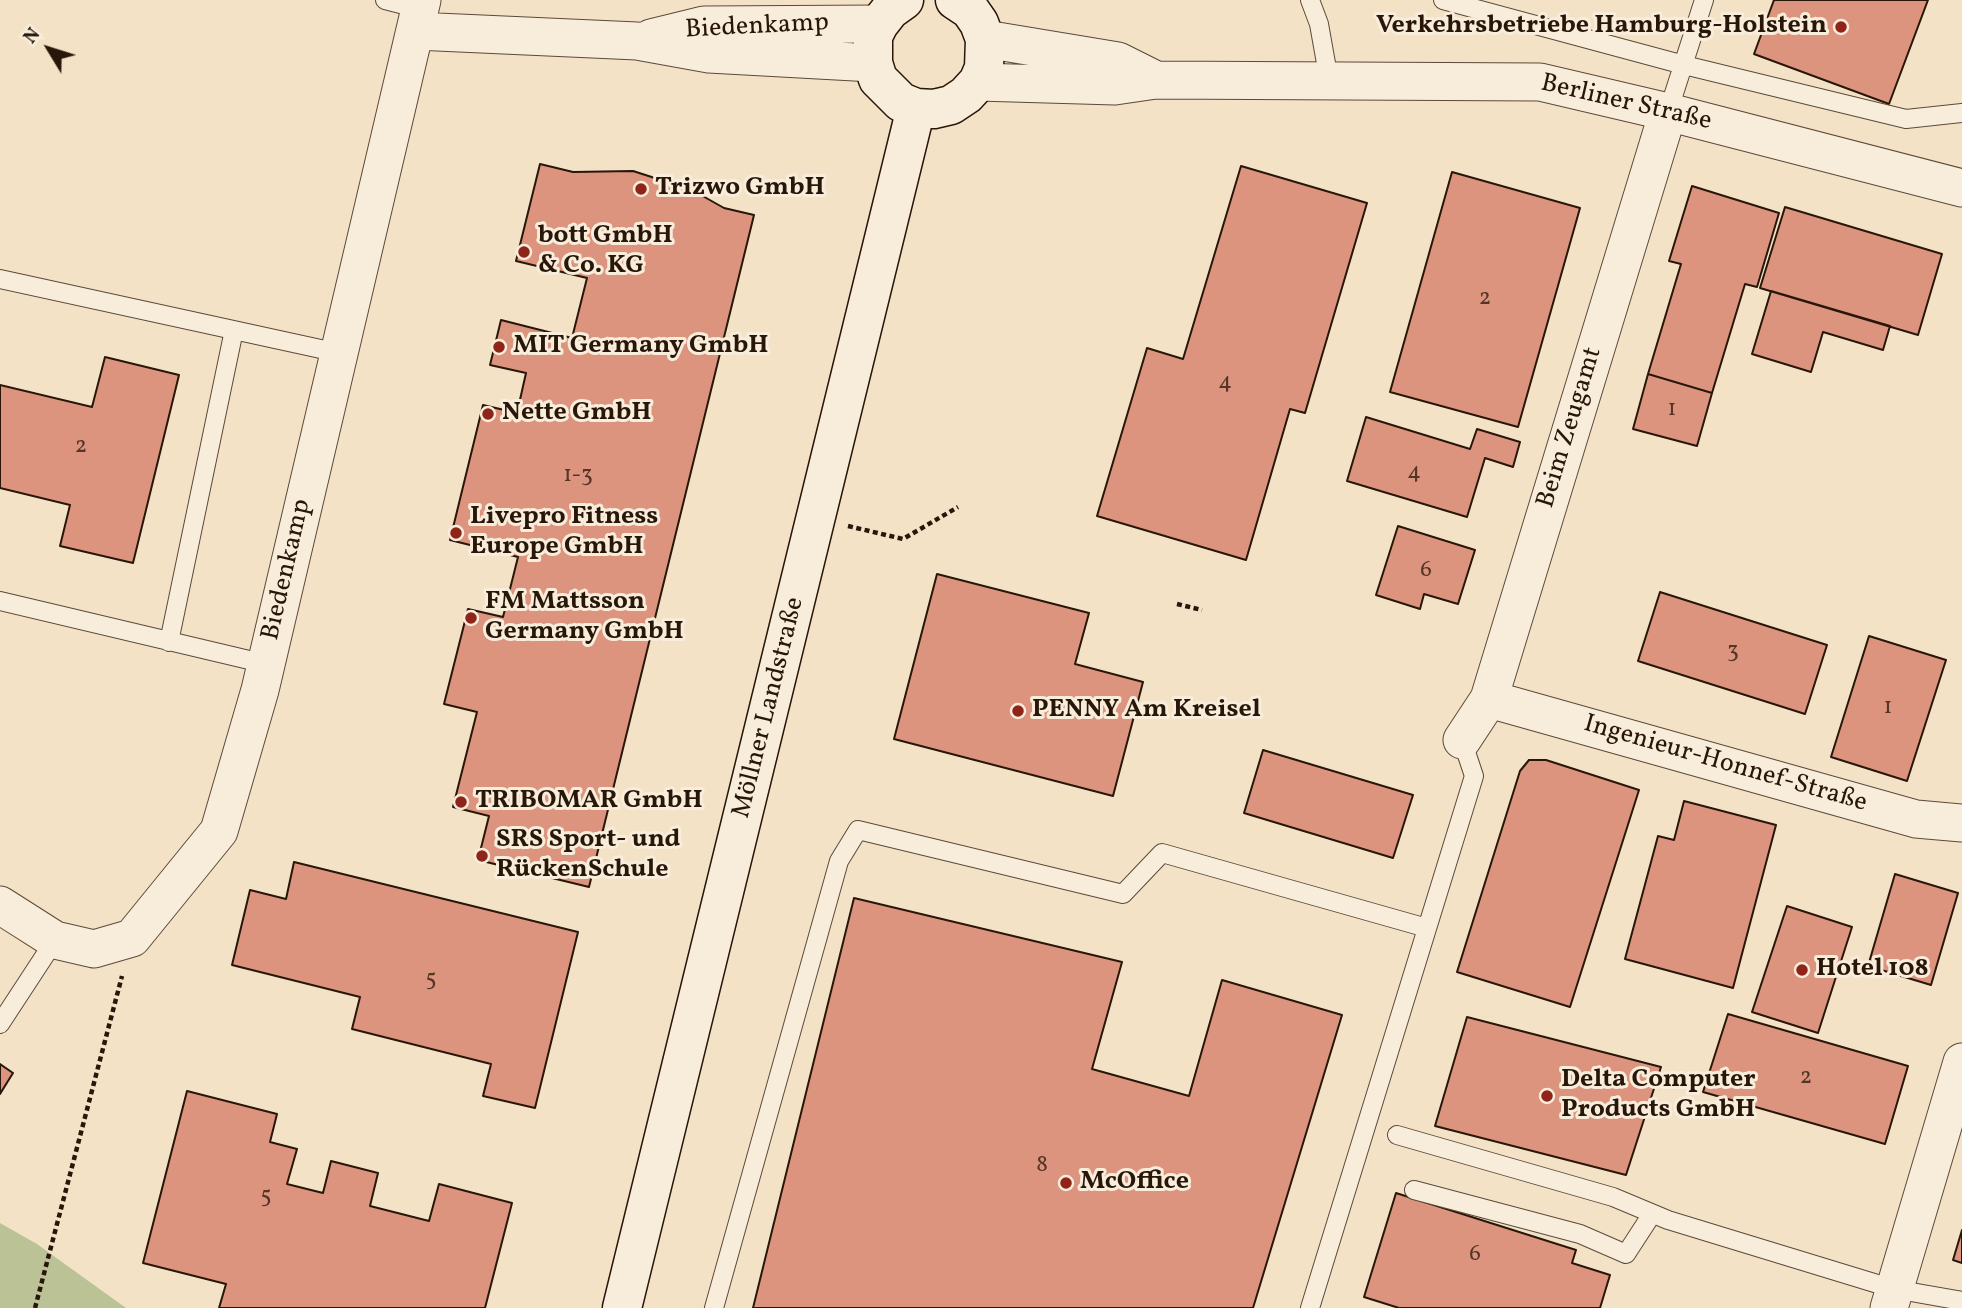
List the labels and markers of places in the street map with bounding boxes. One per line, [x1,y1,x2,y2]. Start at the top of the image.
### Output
place label: Verkehrsbetriebe Hamburg-Holstein [1376,11,1827,43]
marker: Verkehrsbetriebe Hamburg-Holstein [1833,19,1849,35]
place label: Trizwo GmbH [655,173,825,205]
marker: Trizwo GmbH [633,181,649,197]
place label: bott GmbH & Co. KG [538,221,673,282]
marker: bott GmbH & Co. KG [516,244,532,260]
place label: MIT Germany GmbH [513,331,768,363]
marker: MIT Germany GmbH [491,339,507,355]
place label: Nette GmbH [502,398,652,430]
marker: Nette GmbH [480,406,496,422]
place label: Livepro Fitness Europe GmbH [470,502,658,564]
marker: Livepro Fitness Europe GmbH [448,525,464,541]
place label: FM Mattsson Germany GmbH [485,587,684,648]
marker: FM Mattsson Germany GmbH [463,610,479,626]
place label: PENNY Am Kreisel [1032,695,1261,727]
marker: PENNY Am Kreisel [1010,703,1026,719]
place label: TRIBOMAR GmbH [475,786,703,818]
marker: TRIBOMAR GmbH [453,794,469,810]
place label: SRS Sport- und RückenSchule [496,825,680,886]
marker: SRS Sport- und RückenSchule [474,848,490,864]
place label: Hotel 108 [1816,954,1929,986]
marker: Hotel 108 [1794,962,1810,978]
place label: Delta Computer Products GmbH [1561,1065,1756,1126]
marker: Delta Computer Products GmbH [1539,1088,1555,1104]
place label: McOffice [1080,1167,1189,1199]
marker: McOffice [1058,1175,1074,1191]

